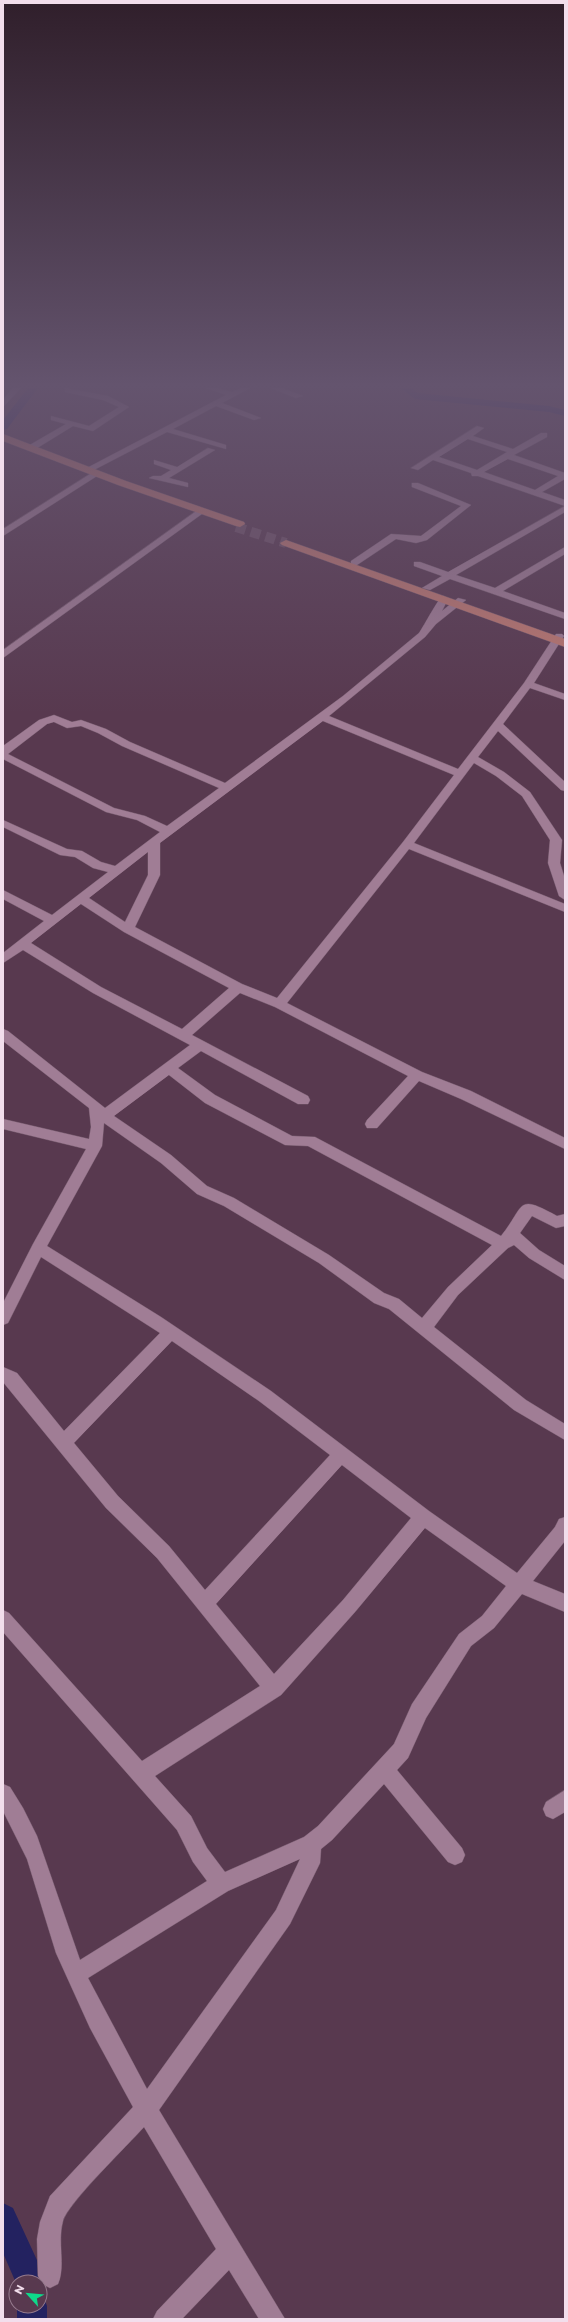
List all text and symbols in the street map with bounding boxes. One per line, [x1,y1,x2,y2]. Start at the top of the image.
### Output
north arrow [8,2274,48,2314]
text: N [11,2282,27,2297]

